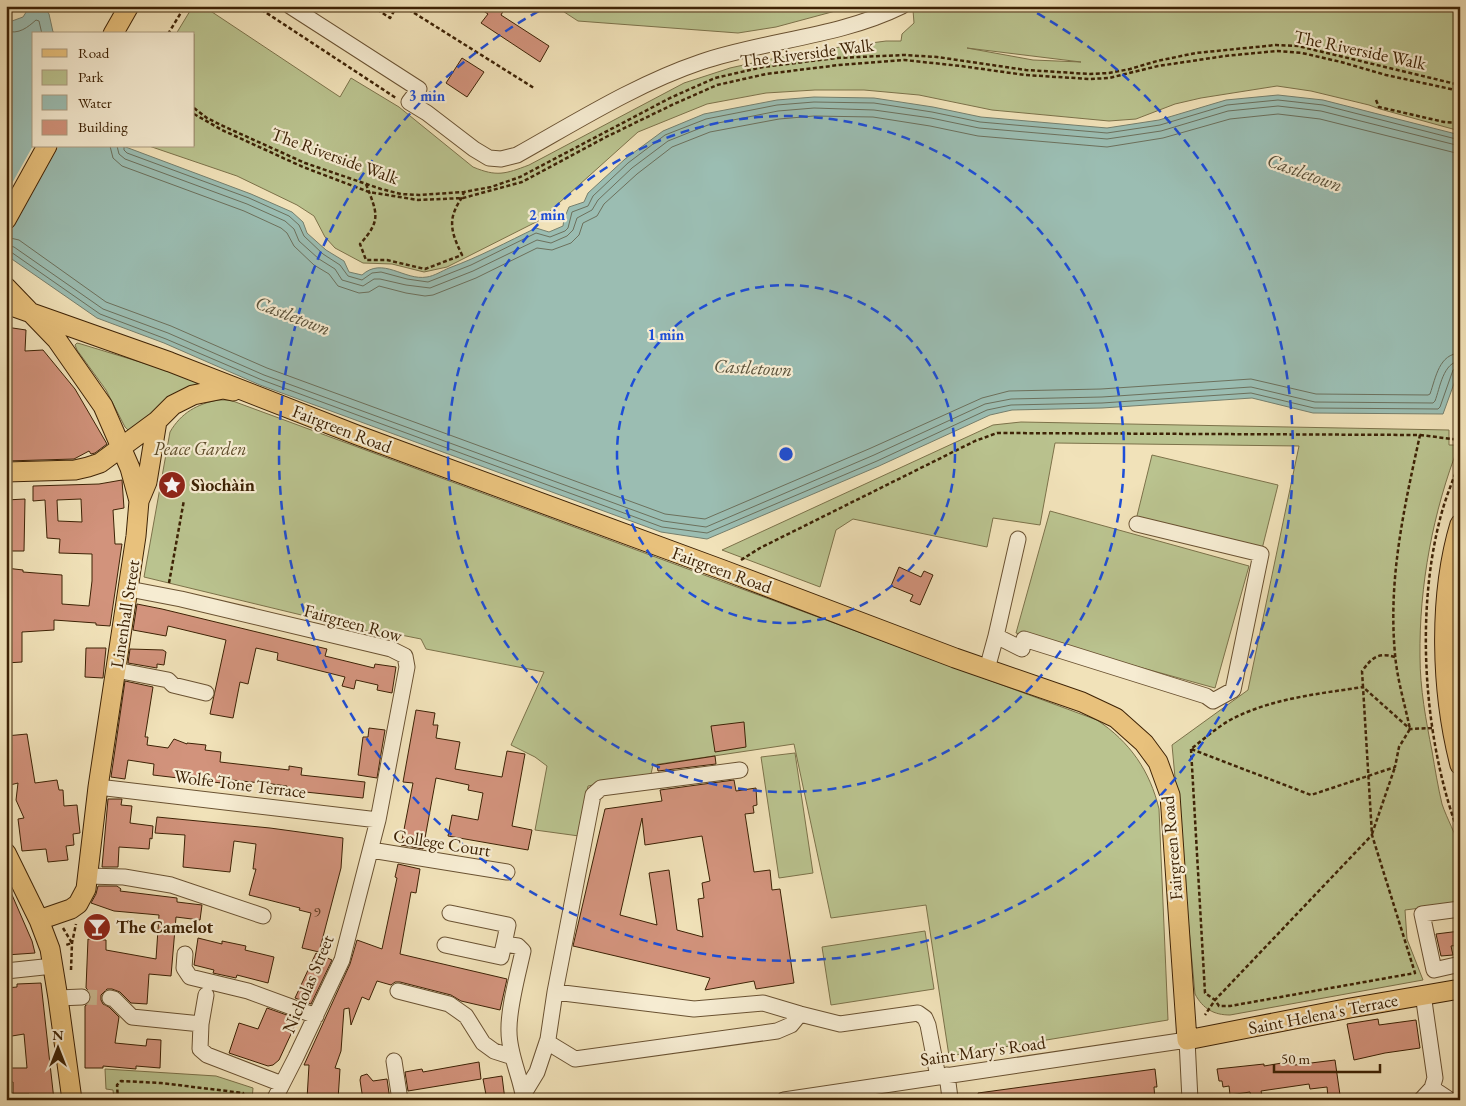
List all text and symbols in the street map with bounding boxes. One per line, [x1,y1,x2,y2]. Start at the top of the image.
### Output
street label: The Riverside Walk [1292,24,1429,75]
legend [32,32,195,148]
street label: The Riverside Walk [739,33,876,72]
text: Road [78,43,110,62]
text: Park [78,67,105,86]
text: 3 min [409,86,446,105]
text: Water [78,93,112,112]
text: Building [78,117,128,136]
street label: The Riverside Walk [268,122,403,189]
water label: Castletown [1264,147,1346,198]
text: 2 min [529,205,566,224]
water label: Castletown [252,290,334,341]
text: 1 min [648,325,685,344]
water label: Castletown [713,353,793,382]
street label: Fairgreen Road [289,399,396,458]
park label: Peace Garden [154,437,246,460]
centre of rings [777,445,795,463]
place icon: Sìochàin [157,470,187,500]
place label: Sìochàin [191,473,255,496]
street label: Fairgreen Road [669,541,776,599]
street label: Linenhall Street [105,558,144,670]
street label: Fairgreen Row [301,598,405,647]
street label: Wolfe Tone Terrace [173,764,308,803]
street label: Fairgreen Road [1155,794,1188,901]
street label: College Court [392,823,493,862]
house number: 9 [313,902,321,921]
bar icon: The Camelot [82,912,112,942]
place label: The Camelot [116,915,214,938]
street label: Nicholas Street [277,931,339,1036]
street label: Saint Helena's Terrace [1246,988,1400,1039]
north arrow [32,1024,82,1074]
text: N [52,1026,64,1044]
street label: Saint Mary's Road [919,1030,1048,1071]
scale bar [1274,1041,1380,1073]
text: 50 m [1281,1049,1310,1068]

